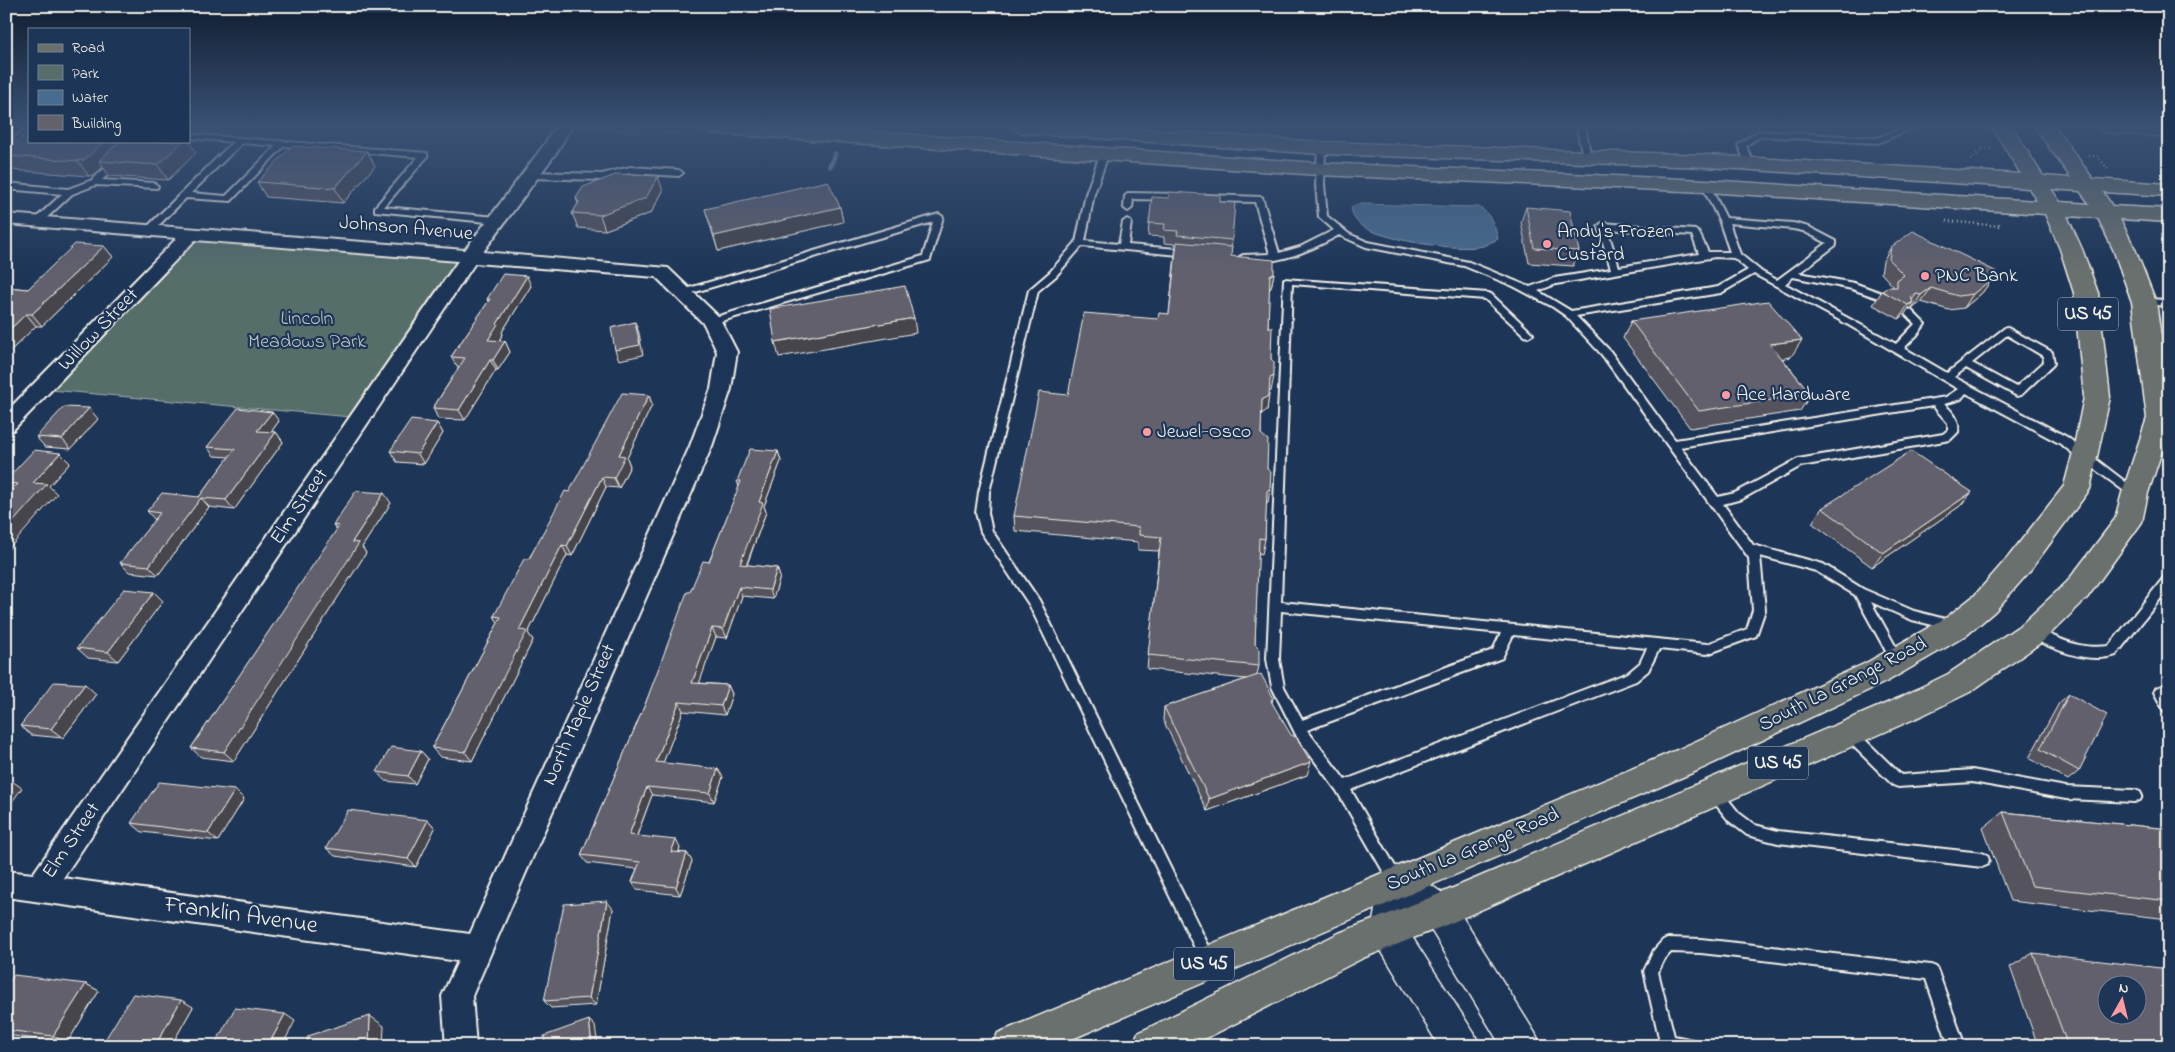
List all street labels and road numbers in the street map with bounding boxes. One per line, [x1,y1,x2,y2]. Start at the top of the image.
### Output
street label: Johnson Avenue [338,209,474,249]
street label: Willow Street [52,282,146,378]
road number: US 45 [2058,298,2118,330]
street label: Elm Street [264,463,336,551]
street label: South La Grange Road [1754,630,1932,741]
street label: North Maple Street [536,639,624,790]
road number: US 45 [1748,746,1808,780]
street label: Elm Street [36,797,108,885]
street label: South La Grange Road [1382,801,1564,900]
street label: Franklin Avenue [161,888,320,944]
road number: US 45 [1174,948,1234,981]

